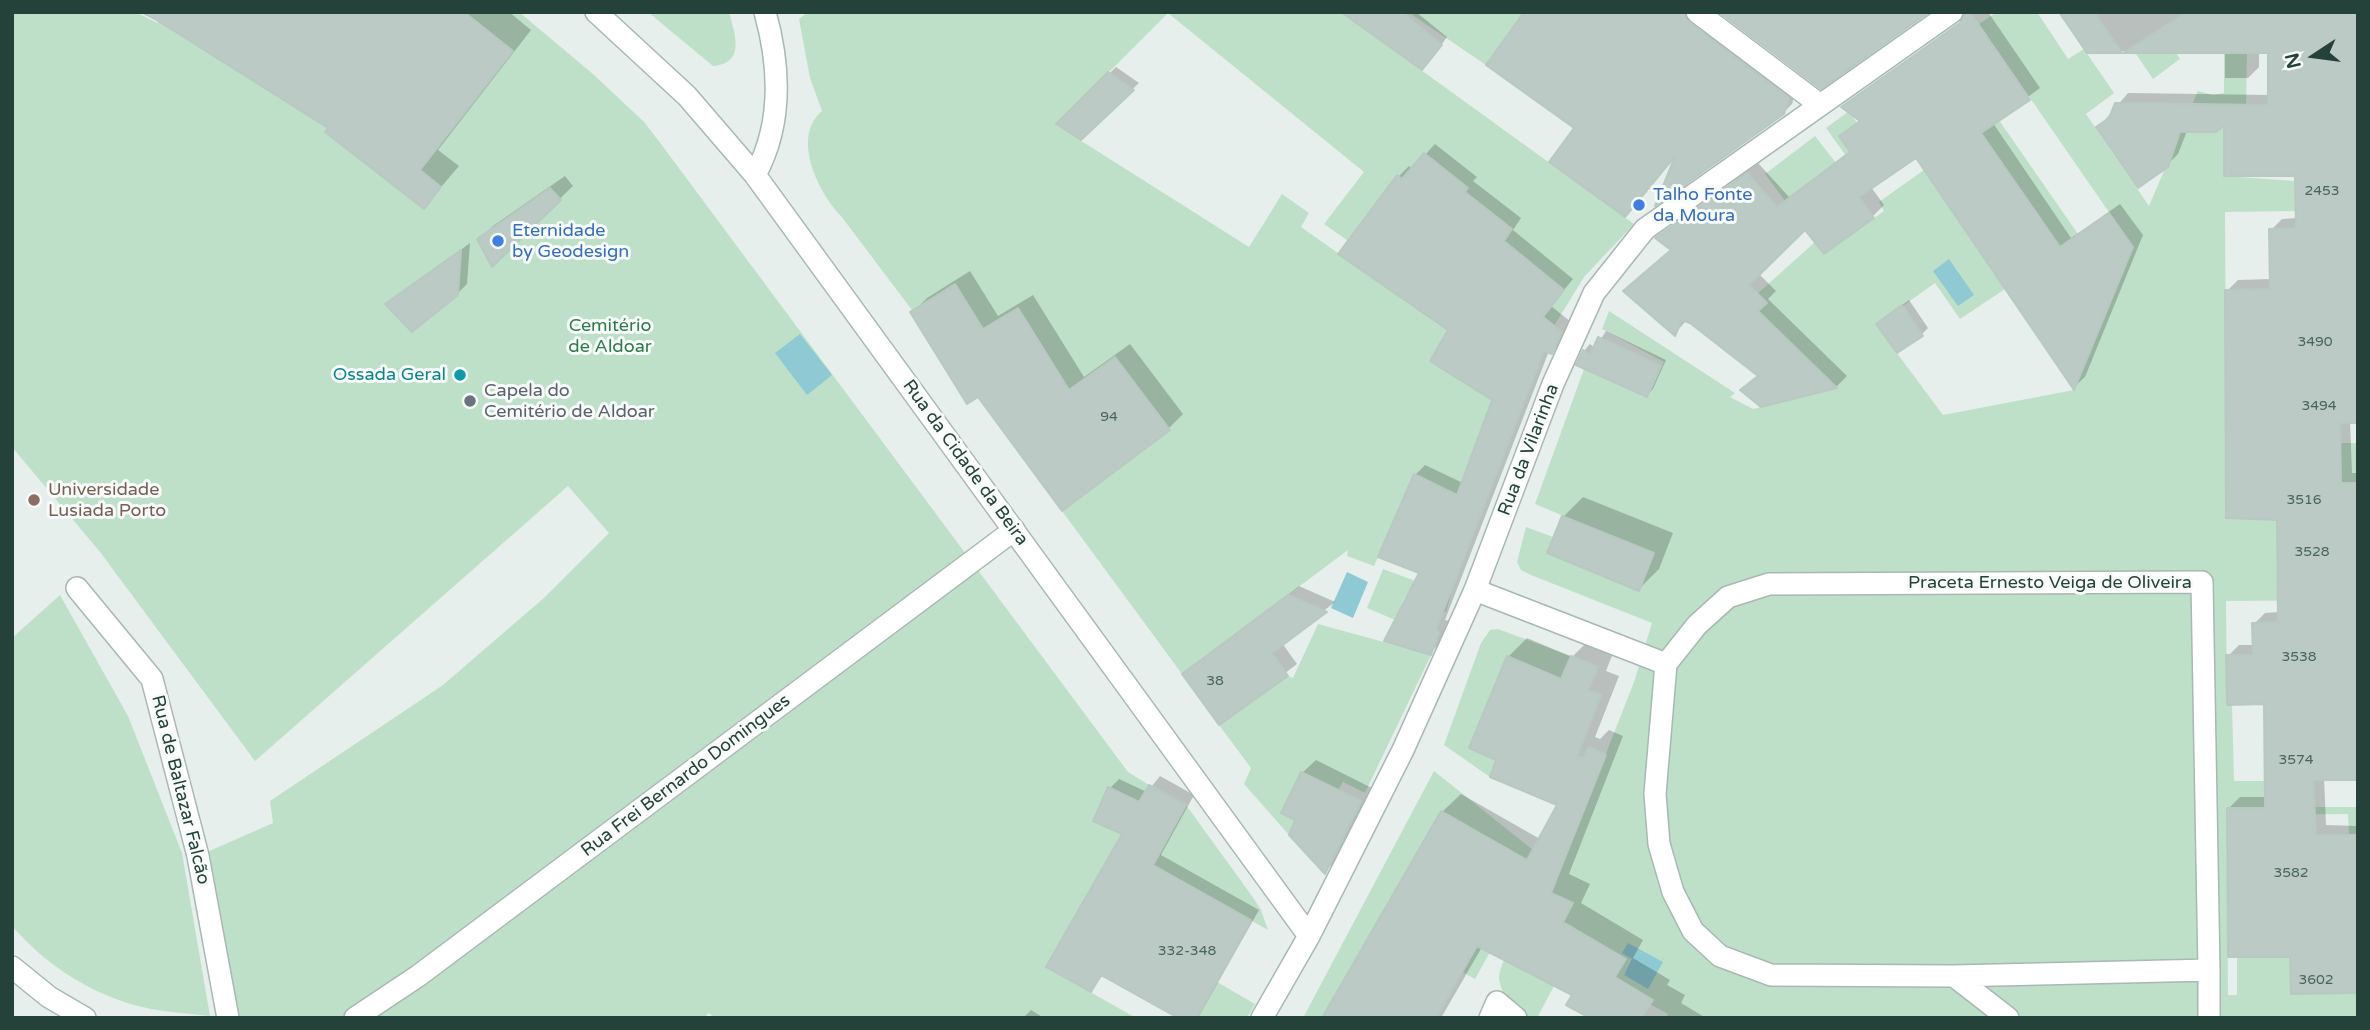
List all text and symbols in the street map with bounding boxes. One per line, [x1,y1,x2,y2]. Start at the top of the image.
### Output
north arrow [2279,21,2349,91]
text: N [2281,51,2306,71]
house number: 2453 [2304,183,2340,199]
place label: Talho Fonte da Moura [1653,184,1753,227]
marker: Talho Fonte da Moura [1631,197,1647,213]
place label: Eternidade by Geodesign [512,220,629,262]
marker: Eternidade by Geodesign [490,233,506,249]
park label: Cemitério de Aldoar [568,315,652,358]
house number: 3490 [2297,334,2333,350]
place label: Ossada Geral [333,364,446,386]
marker: Ossada Geral [452,367,468,383]
street label: Rua da Cidade da Beira [898,376,1032,550]
place label: Capela do Cemitério de Aldoar [484,380,655,422]
street label: Rua da Vilarinha [1494,381,1564,519]
marker: Capela do Cemitério de Aldoar [462,393,478,409]
house number: 3494 [2301,398,2337,414]
house number: 94 [1100,409,1118,425]
place label: Universidade Lusiada Porto [48,479,166,522]
marker: Universidade Lusiada Porto [26,492,42,508]
house number: 3516 [2286,492,2322,508]
house number: 3528 [2294,544,2330,560]
street label: Praceta Ernesto Veiga de Oliveira [1908,572,2192,594]
house number: 3538 [2281,649,2317,665]
house number: 38 [1206,673,1224,689]
street label: Rua Frei Bernardo Domingues [577,690,795,862]
street label: Rua de Baltazar Falcão [146,693,214,887]
house number: 3574 [2278,752,2314,768]
house number: 3582 [2273,865,2309,881]
house number: 332-348 [1158,943,1216,959]
house number: 3602 [2298,972,2334,988]

